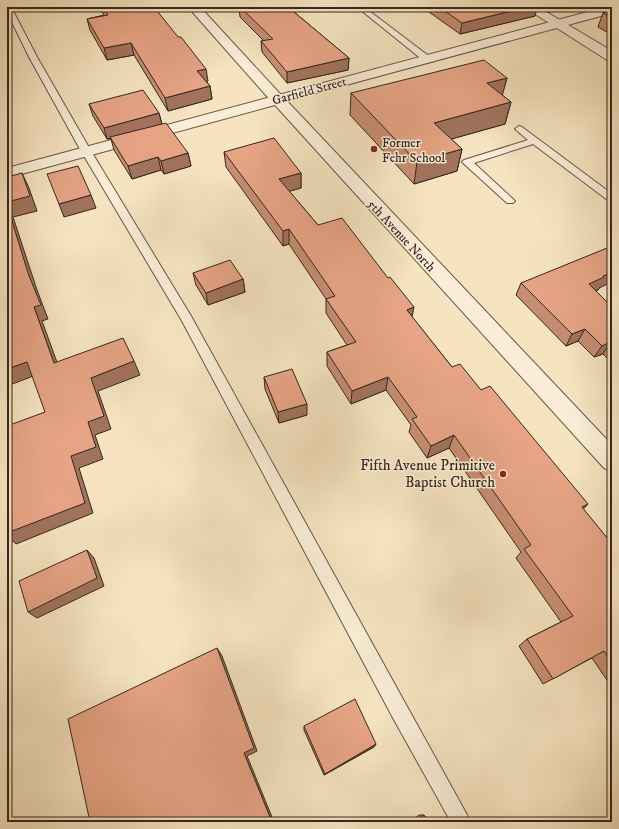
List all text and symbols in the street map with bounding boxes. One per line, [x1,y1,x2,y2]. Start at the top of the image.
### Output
street label: Garfield Street [270,73,348,109]
place label: Former Fehr School [382,135,445,166]
marker: Former Fehr School [369,144,379,154]
street label: 5th Avenue North [364,196,439,275]
place label: Fifth Avenue Primitive Baptist Church [360,456,495,492]
marker: Fifth Avenue Primitive Baptist Church [498,469,508,479]

